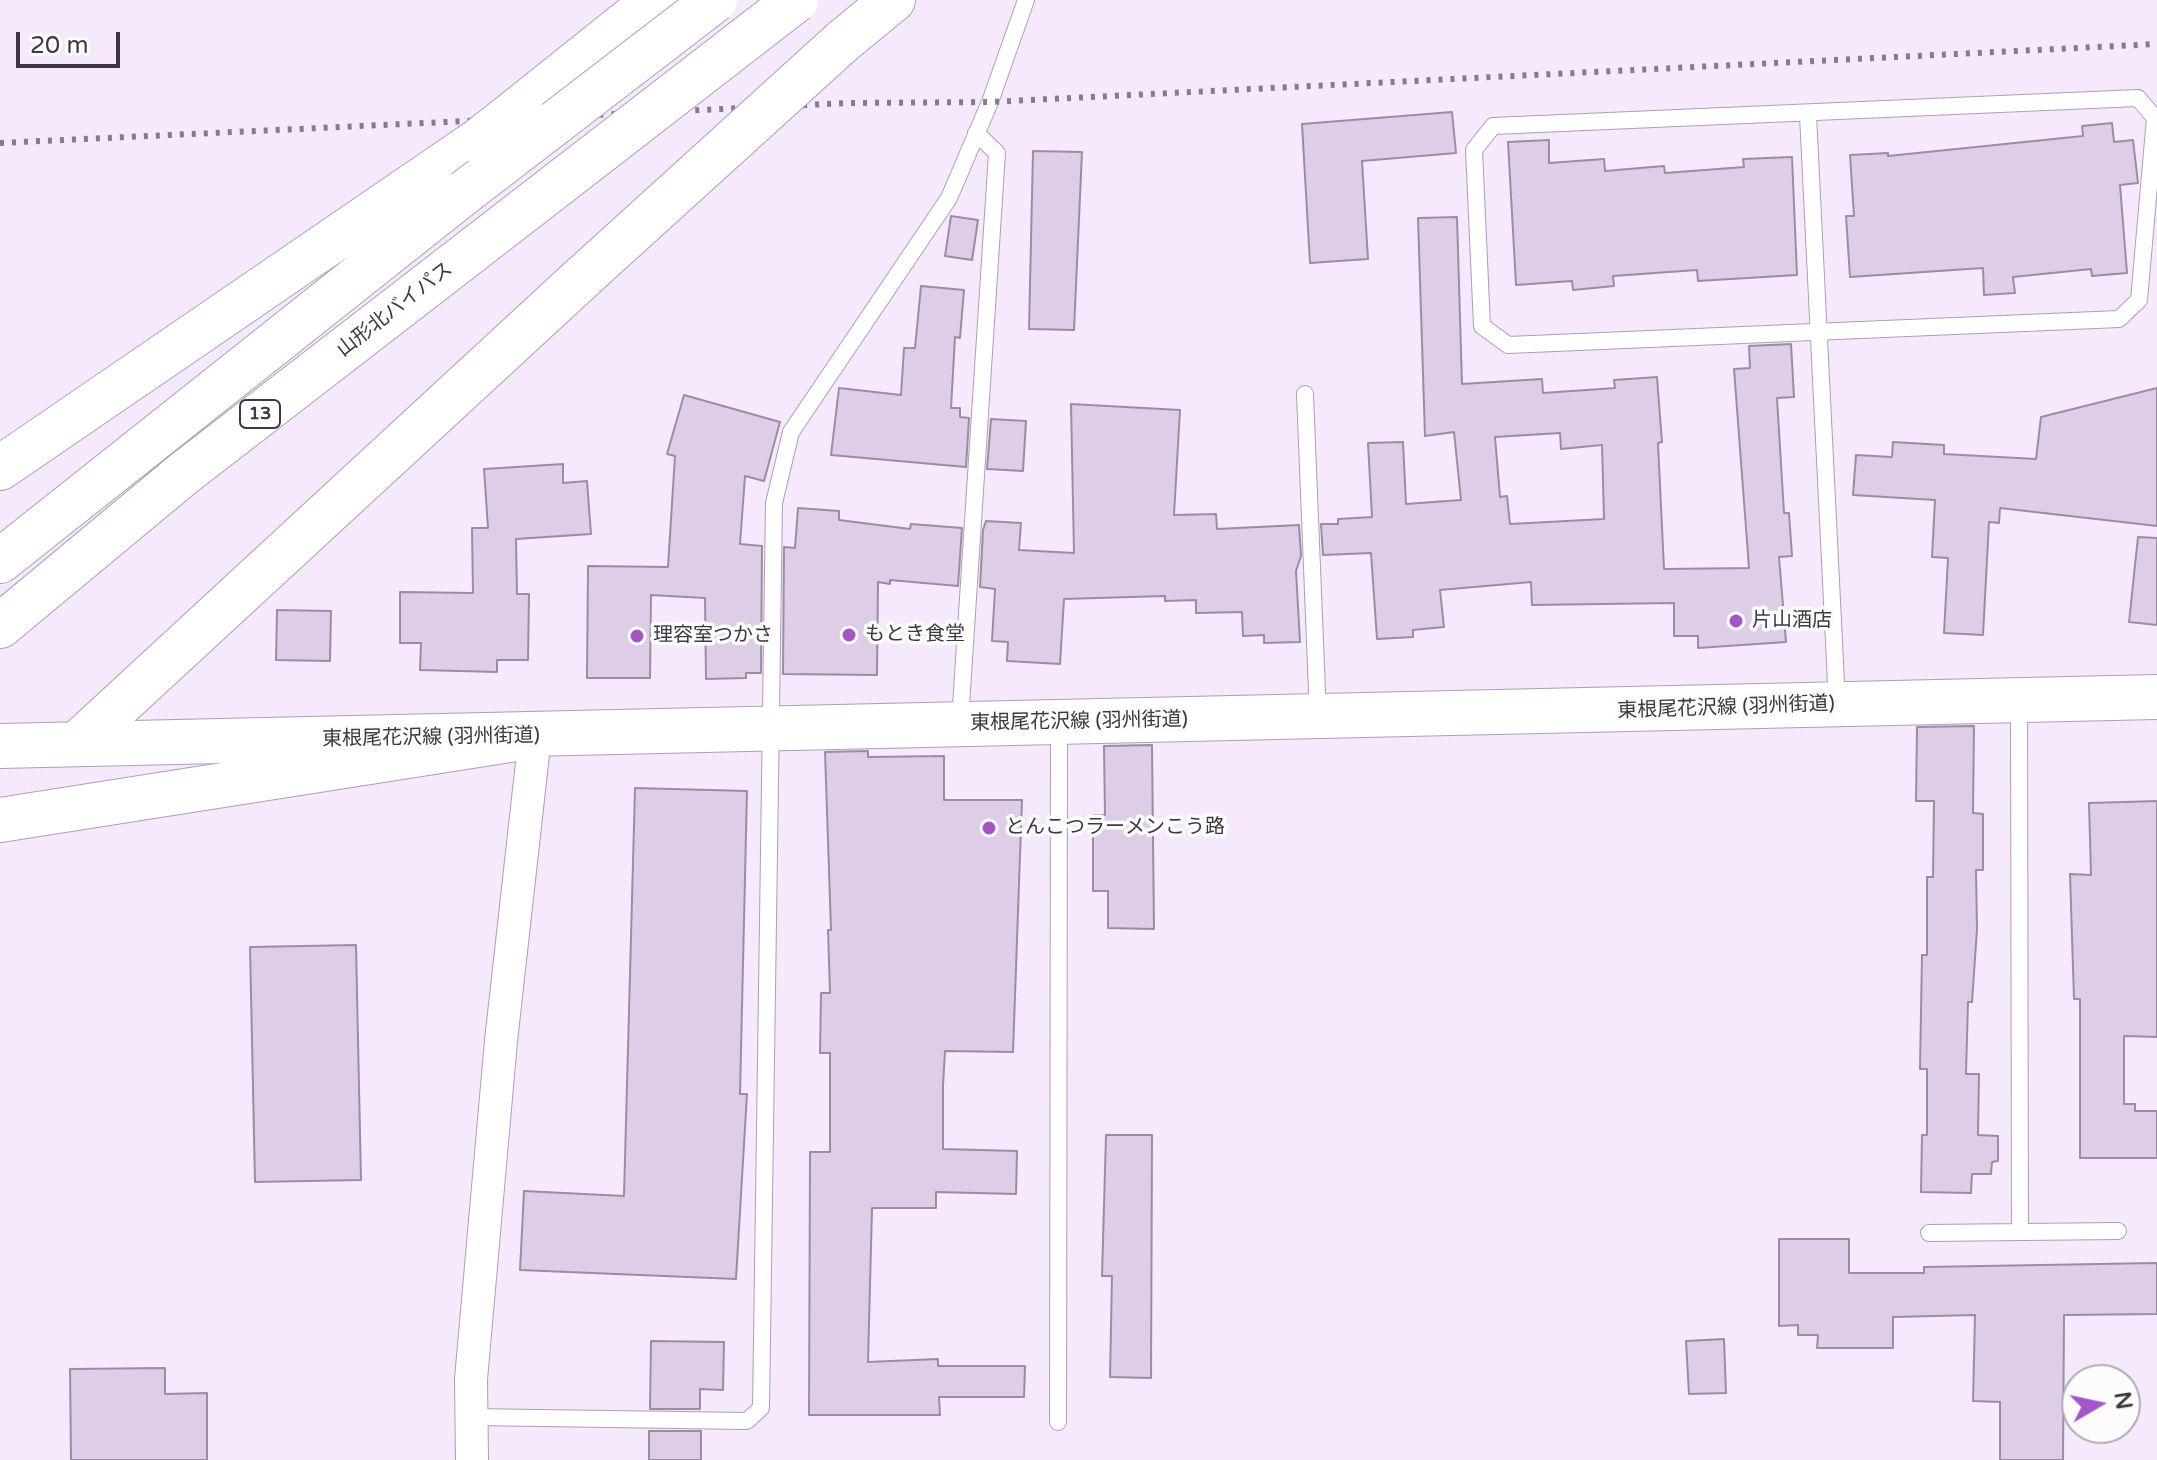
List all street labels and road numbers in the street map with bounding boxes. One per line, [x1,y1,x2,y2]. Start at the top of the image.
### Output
street label: 山形北バイパス [332,257,458,363]
road number: 13 [240,400,280,428]
street label: 東根尾花沢線 (羽州街道) [1617,692,1835,724]
street label: 東根尾花沢線 (羽州街道) [970,708,1188,736]
street label: 東根尾花沢線 (羽州街道) [322,724,540,752]

